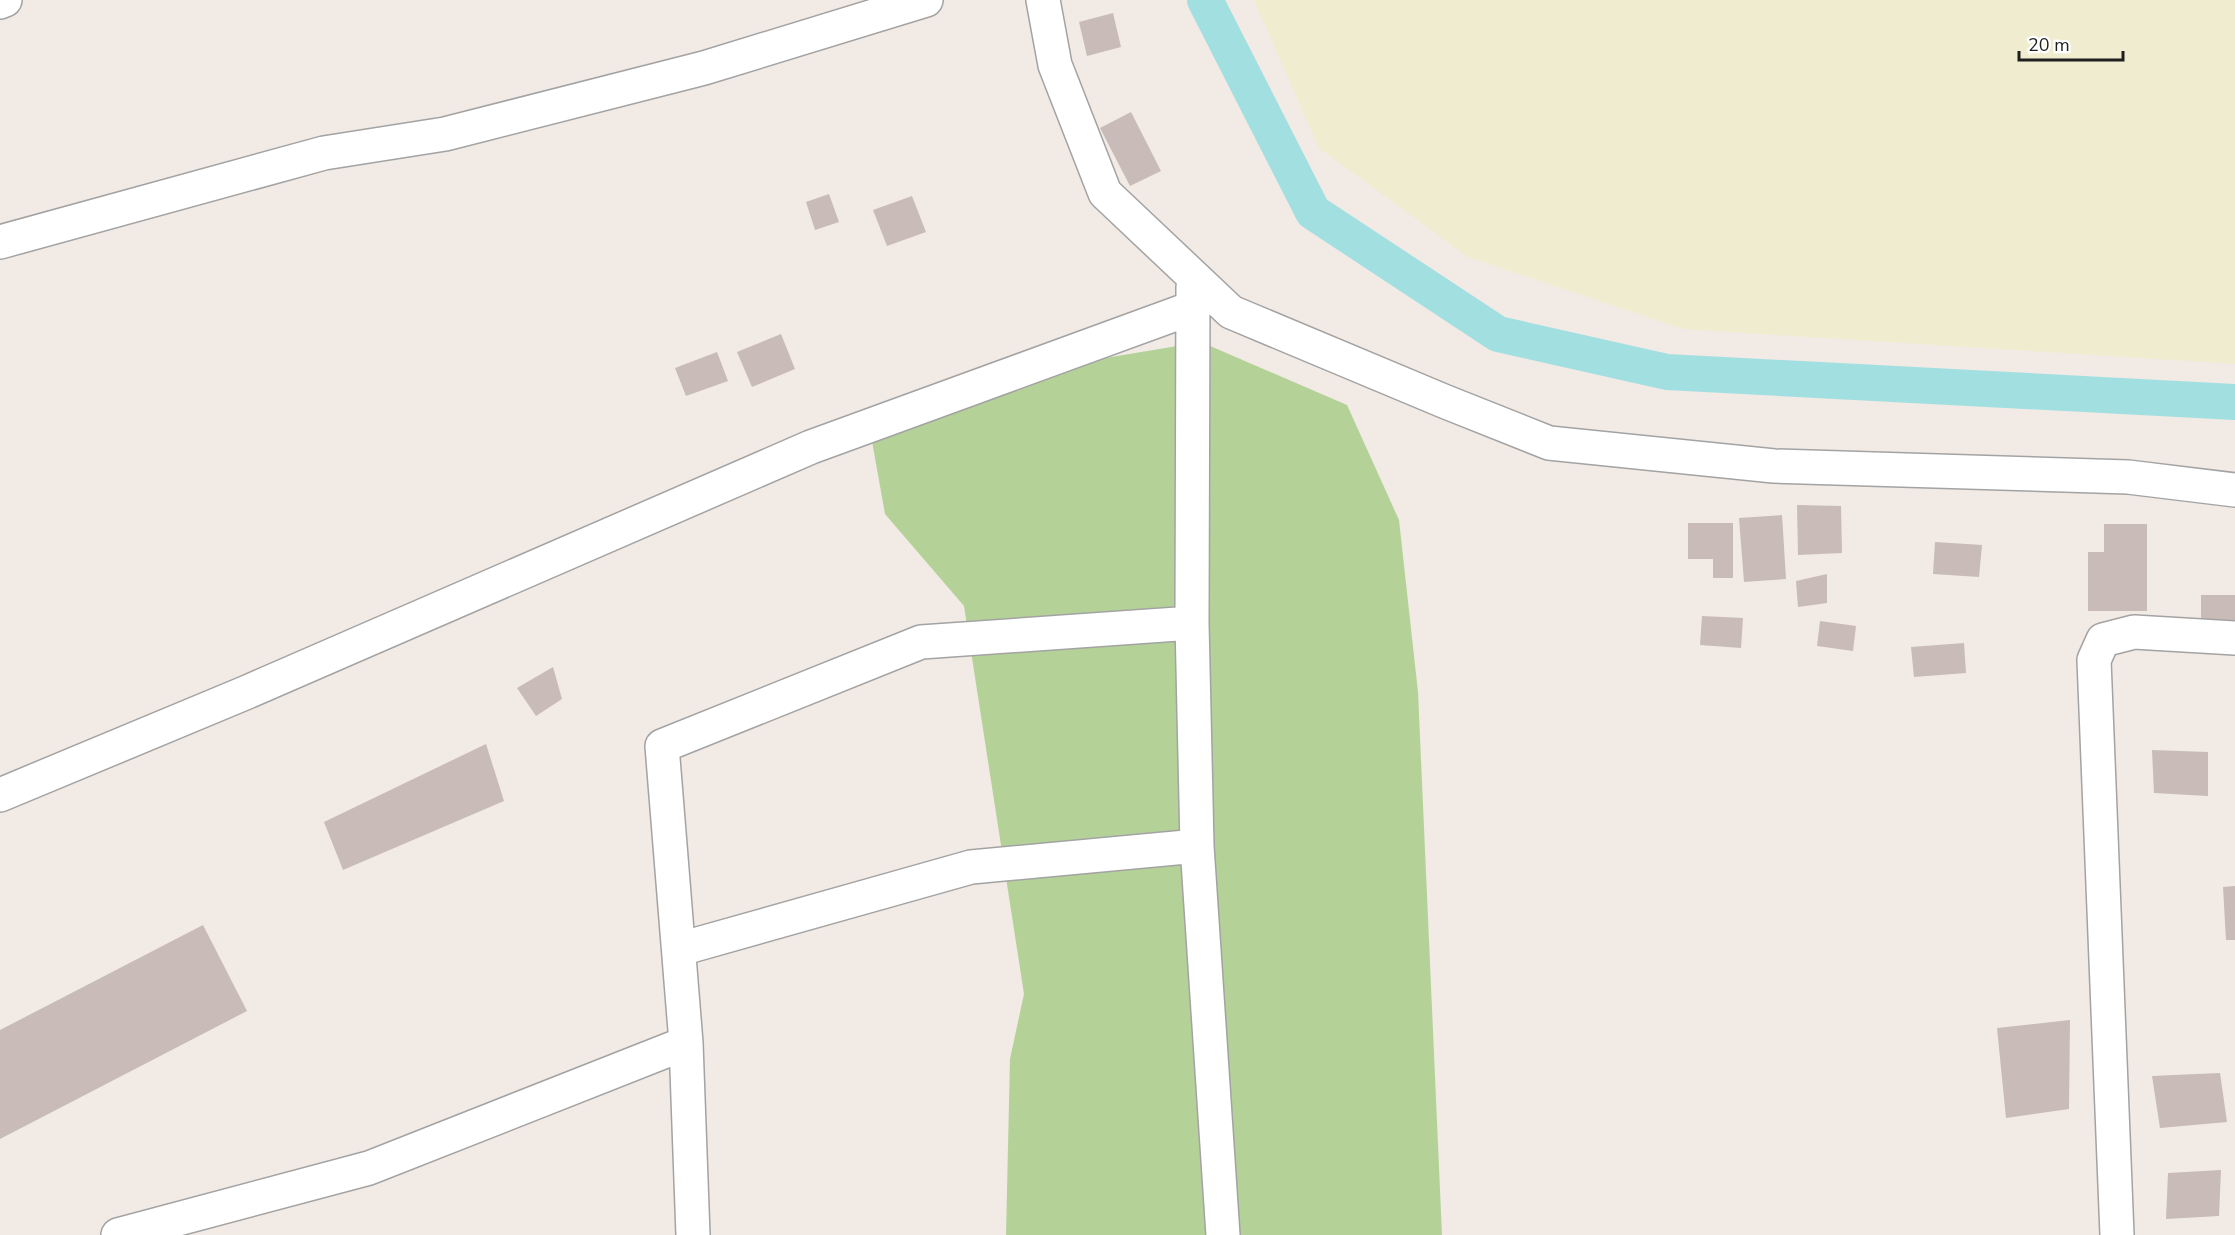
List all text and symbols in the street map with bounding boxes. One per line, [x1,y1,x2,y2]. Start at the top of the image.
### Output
scale bar [2019,24,2122,62]
text: 20 m [2028,33,2070,57]

